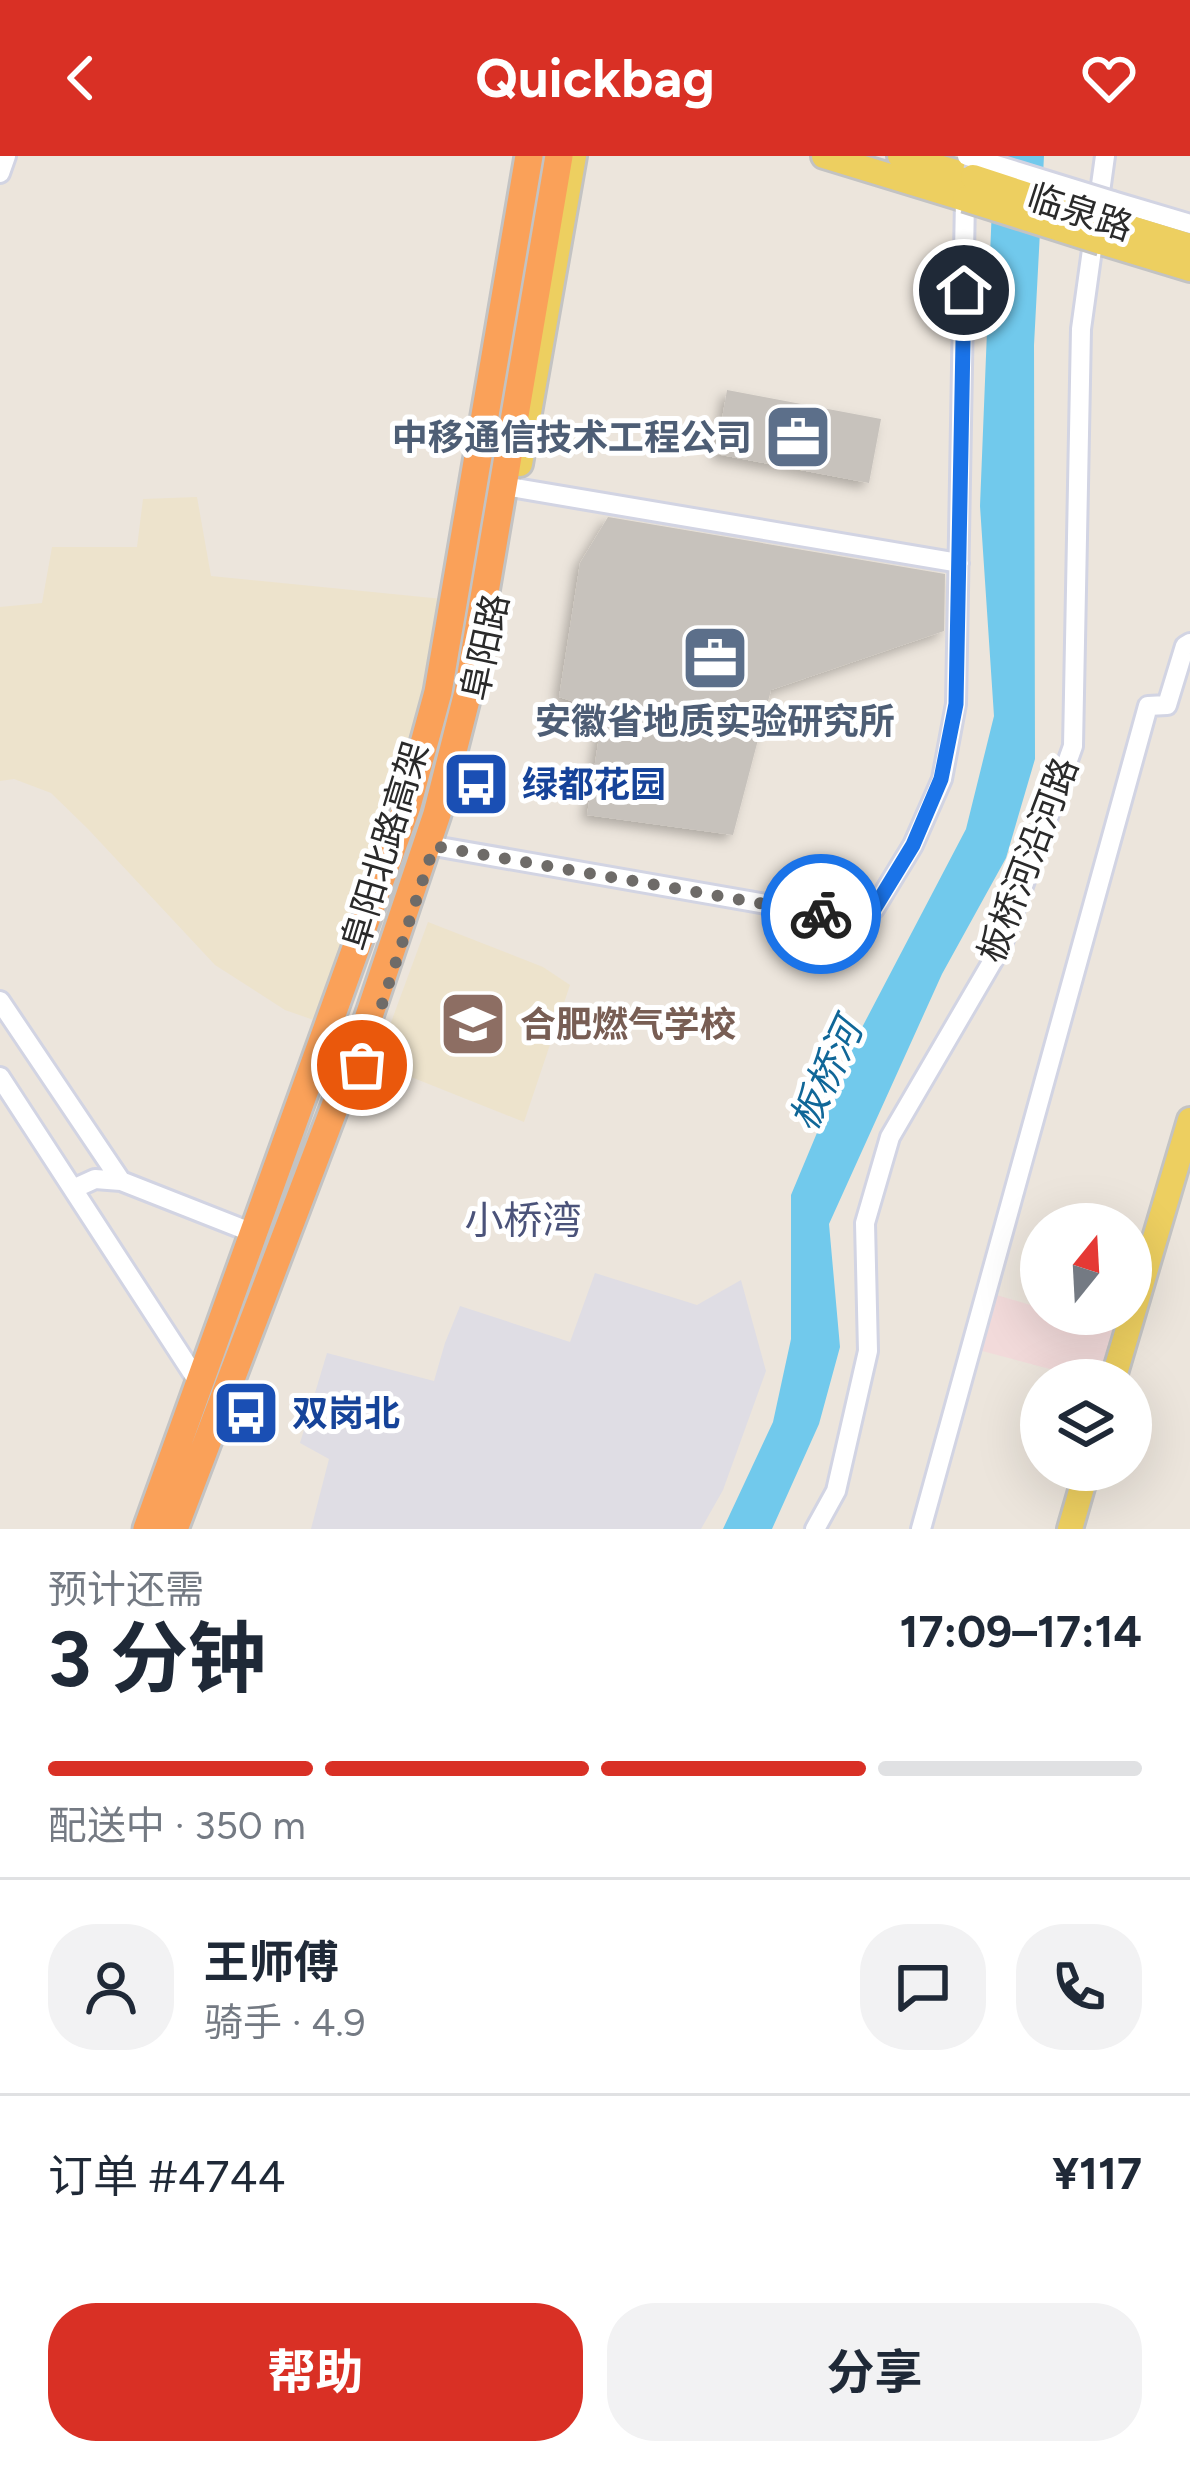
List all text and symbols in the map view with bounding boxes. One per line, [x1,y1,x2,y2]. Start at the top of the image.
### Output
icon: back [48,45,114,111]
icon: heart [1076,45,1142,111]
text: Quickbag [475,46,715,111]
street label: 临泉路 [1022,175,1138,249]
pin [913,239,1015,341]
icon: home [931,257,997,323]
office icon: 中移通信技术工程公司 [763,402,833,472]
place label: 中移通信技术工程公司 [392,416,752,459]
street label: 阜阳路 [453,590,517,704]
office icon: 安徽省地质实验研究所 [680,623,750,693]
place label: 安徽省地质实验研究所 [535,700,895,743]
street label: 阜阳北路高架 [333,736,437,956]
bus stop icon: 绿都花园 [441,749,511,819]
street label: 板桥河沿河路 [969,751,1087,969]
place label: 绿都花园 [522,763,666,806]
courier [761,854,881,974]
icon: bike [788,881,854,947]
school or university icon: 合肥燃气学校 [438,989,508,1059]
place label: 合肥燃气学校 [520,1003,736,1046]
water label: 板桥河 [780,1006,875,1138]
pin [311,1014,413,1116]
icon: bag [329,1032,395,1098]
district label: 小桥湾 [464,1197,582,1244]
north arrow [1020,1203,1152,1335]
map controls [1020,1203,1152,1491]
button: layers [1020,1359,1152,1491]
bus stop icon: 双岗北 [211,1378,281,1448]
place label: 双岗北 [292,1392,400,1435]
text: 预计还需 [48,1566,204,1613]
text: 17:09–17:14 [899,1604,1142,1658]
text: 3 分钟 [48,1612,266,1706]
text: 配送中 · 350 m [48,1802,306,1849]
button: person [48,1924,174,2050]
button: chat [860,1924,986,2050]
button: phone [1016,1924,1142,2050]
text: 王师傅 [204,1935,339,1989]
text: 骑手 · 4.9 [204,1999,366,2046]
text: ¥117 [1052,2146,1142,2200]
text: 订单 #4744 [48,2149,285,2203]
button: 帮助 [48,2303,583,2441]
button: 分享 [607,2303,1142,2441]

